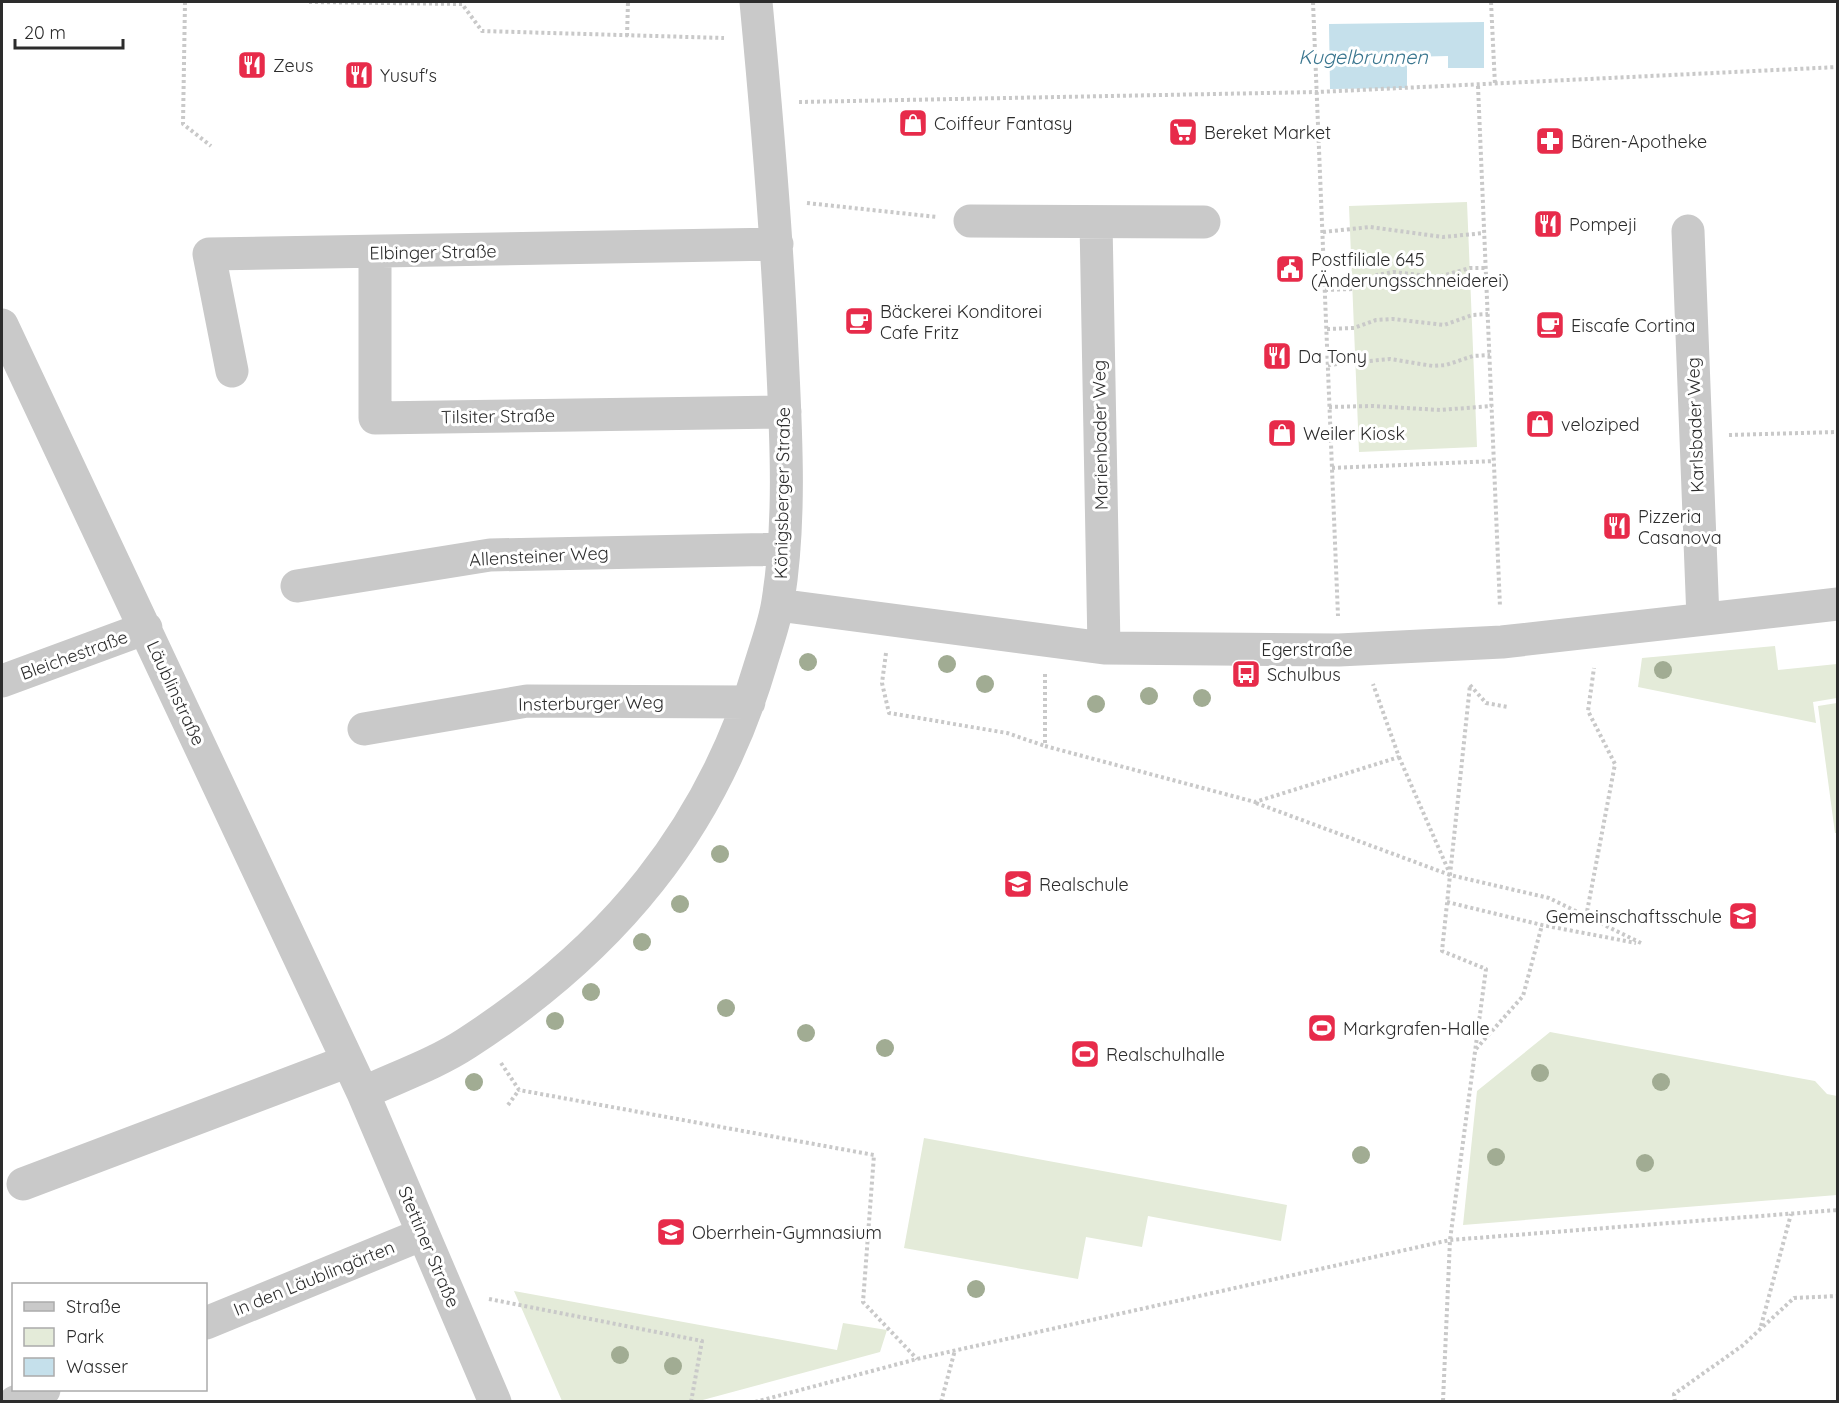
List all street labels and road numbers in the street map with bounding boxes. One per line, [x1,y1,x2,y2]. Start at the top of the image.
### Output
street label: Elbinger Straße [369,239,497,265]
street label: Karlsbader Weg [1681,357,1709,493]
street label: Marienbader Weg [1087,360,1113,510]
street label: Tilsiter Straße [441,404,555,428]
street label: Königsberger Straße [769,407,795,579]
street label: Allensteiner Weg [469,541,609,571]
street label: Bleichestraße [17,625,131,685]
street label: Läublinstraße [142,637,210,749]
street label: Egerstraße [1261,638,1353,661]
street label: Insterburger Weg [518,690,664,716]
street label: Stettiner Straße [393,1183,465,1311]
street label: In den Läublingärten [230,1235,398,1321]

